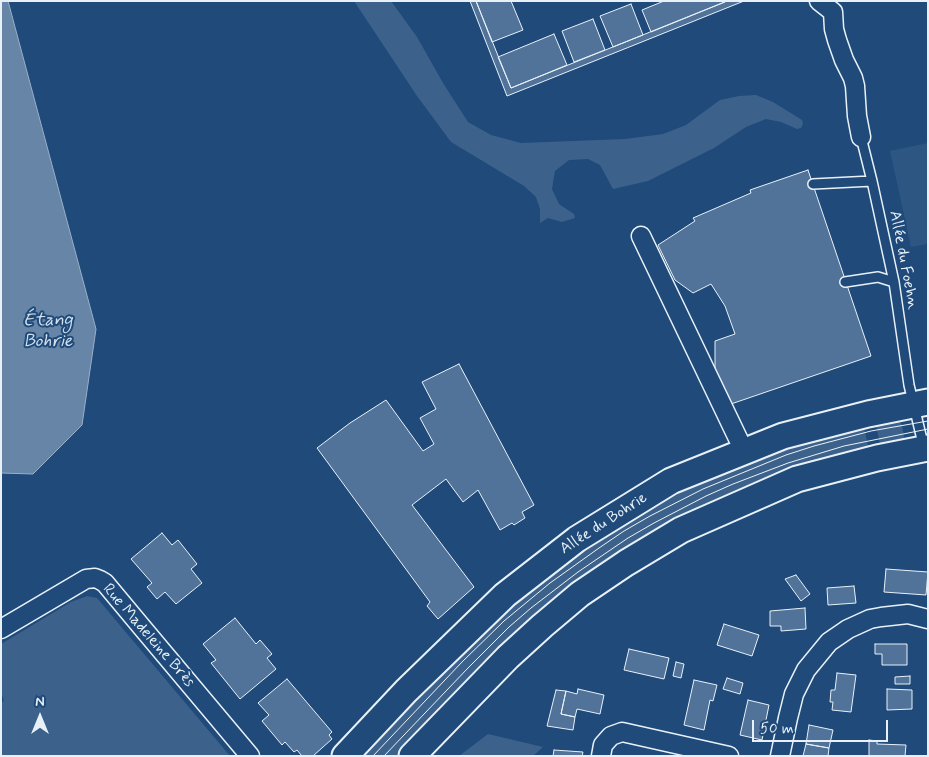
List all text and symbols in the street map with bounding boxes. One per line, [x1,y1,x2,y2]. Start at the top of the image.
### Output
street label: Allée du Foehn [884,209,922,311]
water label: Étang Bohrie [23,310,73,352]
street label: Allée du Bohrie [557,489,651,559]
street label: Rue Madeleine Brès [98,580,198,692]
north arrow [15,692,65,742]
text: N [35,693,45,711]
scale bar [754,710,890,742]
text: 50 m [760,719,794,739]

